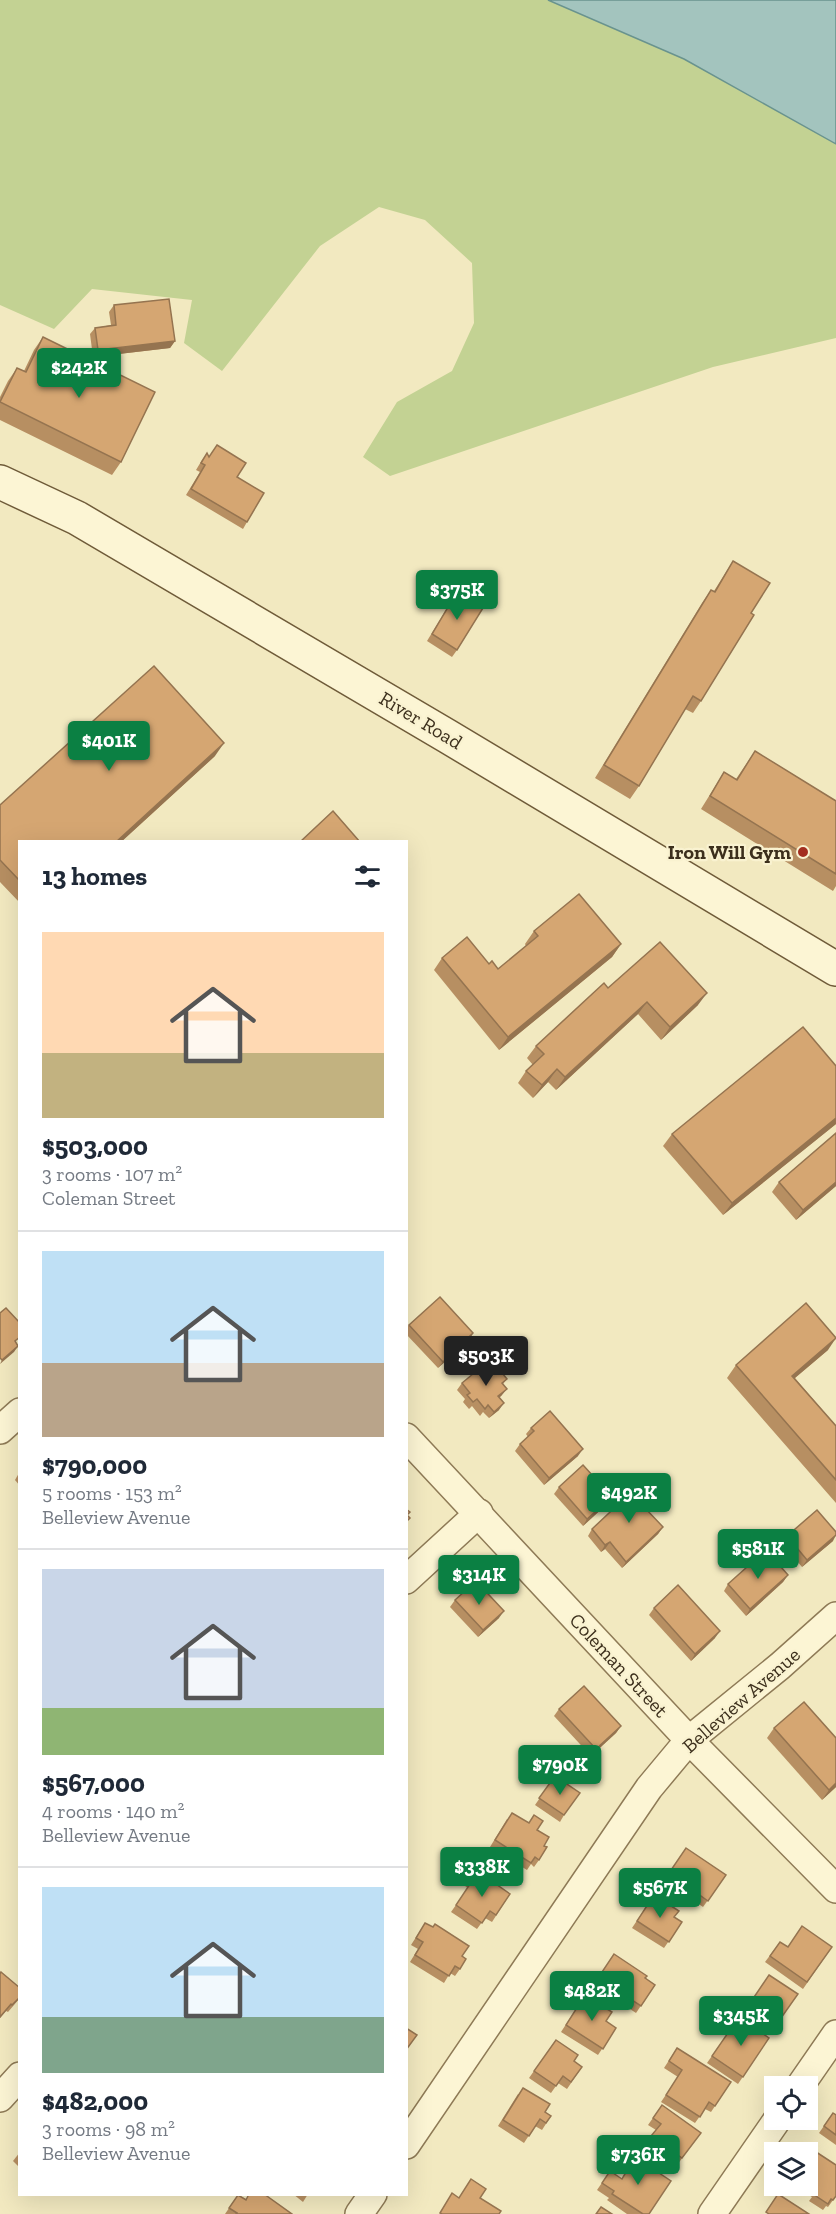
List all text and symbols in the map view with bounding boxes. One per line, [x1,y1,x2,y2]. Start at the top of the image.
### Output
pin: $242K [37,348,121,399]
text: $242K [51,355,107,379]
pin: $375K [415,570,499,621]
text: $375K [430,577,484,601]
street label: River Road [375,686,467,754]
pin: $401K [67,721,151,772]
text: $401K [82,728,136,752]
place label: Iron Will Gym [668,840,791,864]
marker: Iron Will Gym [796,845,810,859]
text: 13 homes [42,860,147,892]
icon: filters [351,860,384,893]
icon: home [159,971,267,1079]
text: $503,000 [42,1130,148,1162]
text: 3 rooms · 107 m² [42,1162,182,1186]
text: Coleman Street [42,1186,176,1210]
icon: home [159,1290,267,1398]
pin: $503K [444,1336,528,1387]
text: $503K [458,1343,514,1367]
text: $790,000 [42,1449,147,1481]
pin: $492K [587,1473,671,1524]
text: $492K [601,1480,657,1504]
text: 5 rooms · 153 m² [42,1481,182,1505]
text: Belleview Avenue [42,1505,190,1529]
pin: $581K [716,1529,800,1580]
text: $581K [732,1536,784,1560]
pin: $314K [437,1555,521,1606]
text: $314K [452,1562,506,1586]
icon: home [159,1608,267,1716]
street label: Coleman Street [565,1608,674,1722]
street label: Belleview Avenue [677,1642,805,1758]
pin: $790K [518,1745,602,1796]
text: $790K [532,1752,588,1776]
text: $567,000 [42,1767,145,1799]
text: 4 rooms · 140 m² [42,1799,184,1823]
text: Belleview Avenue [42,1823,190,1847]
pin: $338K [440,1847,524,1898]
text: $338K [454,1854,510,1878]
pin: $567K [618,1868,702,1919]
text: $567K [633,1875,687,1899]
icon: home [159,1926,267,2034]
pin: $482K [550,1971,634,2022]
text: $482K [564,1978,620,2002]
pin: $345K [699,1996,783,2047]
text: $345K [713,2003,769,2027]
map controls [764,2076,818,2196]
button: locate [764,2076,818,2130]
text: $482,000 [42,2085,148,2117]
text: 3 rooms · 98 m² [42,2117,175,2141]
pin: $736K [596,2135,680,2186]
text: Belleview Avenue [42,2141,190,2165]
text: $736K [611,2142,665,2166]
button: layers [764,2142,818,2196]

